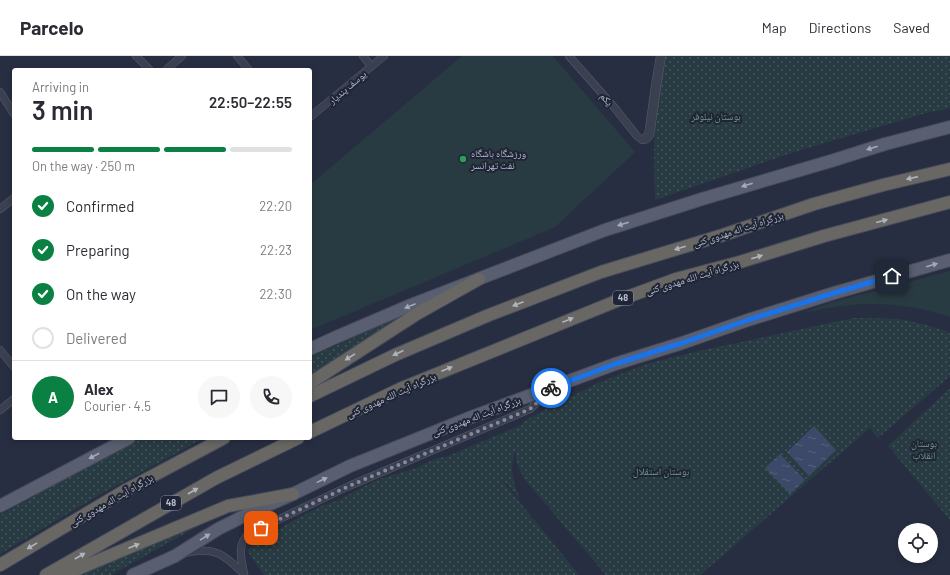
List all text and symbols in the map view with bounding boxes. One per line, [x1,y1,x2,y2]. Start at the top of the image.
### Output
text: Parcelo [20,16,84,39]
text: Map [762,19,787,36]
text: Directions [809,19,871,36]
text: Saved [893,19,930,36]
street label: یوسف پندیار [325,68,369,108]
text: Arriving in [32,79,89,95]
street label: یکم [597,90,616,109]
text: 22:50–22:55 [209,93,292,111]
text: 3 min [32,94,93,125]
park label: بوستان نیلوفر [690,110,741,123]
one-way arrow [865,145,877,151]
place label: ورزشگاه باشگاه نفت تهرانسر [470,147,527,171]
marker: ورزشگاه باشگاه نفت تهرانسر [458,154,468,164]
text: On the way · 250 m [32,158,135,174]
one-way arrow [906,175,918,181]
one-way arrow [741,182,753,188]
icon: check [32,195,54,217]
text: Confirmed [66,197,134,215]
text: 22:20 [259,198,292,214]
street label: بزرگراه آیت اله مهدوی کنی [691,209,785,250]
one-way arrow [876,217,888,223]
one-way arrow [617,222,629,228]
icon: check [32,239,54,261]
text: Preparing [66,241,130,259]
text: 22:23 [260,242,292,258]
one-way arrow [674,245,686,251]
one-way arrow [751,254,763,260]
street label: بزرگراه آیت الله مهدوی کنی [644,257,740,298]
pin [875,259,909,293]
one-way arrow [926,262,938,268]
icon: home [881,265,903,287]
icon: check [32,283,54,305]
text: On the way [66,285,136,303]
text: 22:30 [260,286,292,302]
road number: 48 [613,291,633,305]
one-way arrow [512,302,524,308]
one-way arrow [404,303,416,309]
one-way arrow [562,317,574,323]
text: Delivered [66,329,127,347]
one-way arrow [391,351,403,357]
one-way arrow [344,353,356,360]
one-way arrow [442,366,454,372]
courier [531,368,571,408]
street label: بزرگراه آیت الله مهدوی کنی [344,370,438,421]
button: chat [198,376,240,418]
button: phone [250,376,292,418]
icon: bike [540,377,562,399]
text: Alex [84,380,114,398]
text: A [48,388,58,406]
street label: بزرگراه آیت اله مهدوی کنی [430,393,523,439]
text: Courier · 4.5 [84,398,151,414]
park label: بوستان انقلاب [911,437,937,461]
one-way arrow [88,453,100,460]
park label: بوستان استقلال [633,465,689,478]
street label: بزرگراه آیت اله مهدوی کنی [67,471,156,530]
one-way arrow [316,477,327,483]
one-way arrow [187,487,199,494]
road number: 48 [161,496,181,510]
pin [244,511,278,545]
icon: bag [250,517,272,539]
map controls [898,523,938,563]
button: locate [898,523,938,563]
one-way arrow [200,533,210,541]
one-way arrow [27,542,37,550]
one-way arrow [128,543,139,549]
one-way arrow [74,552,86,559]

